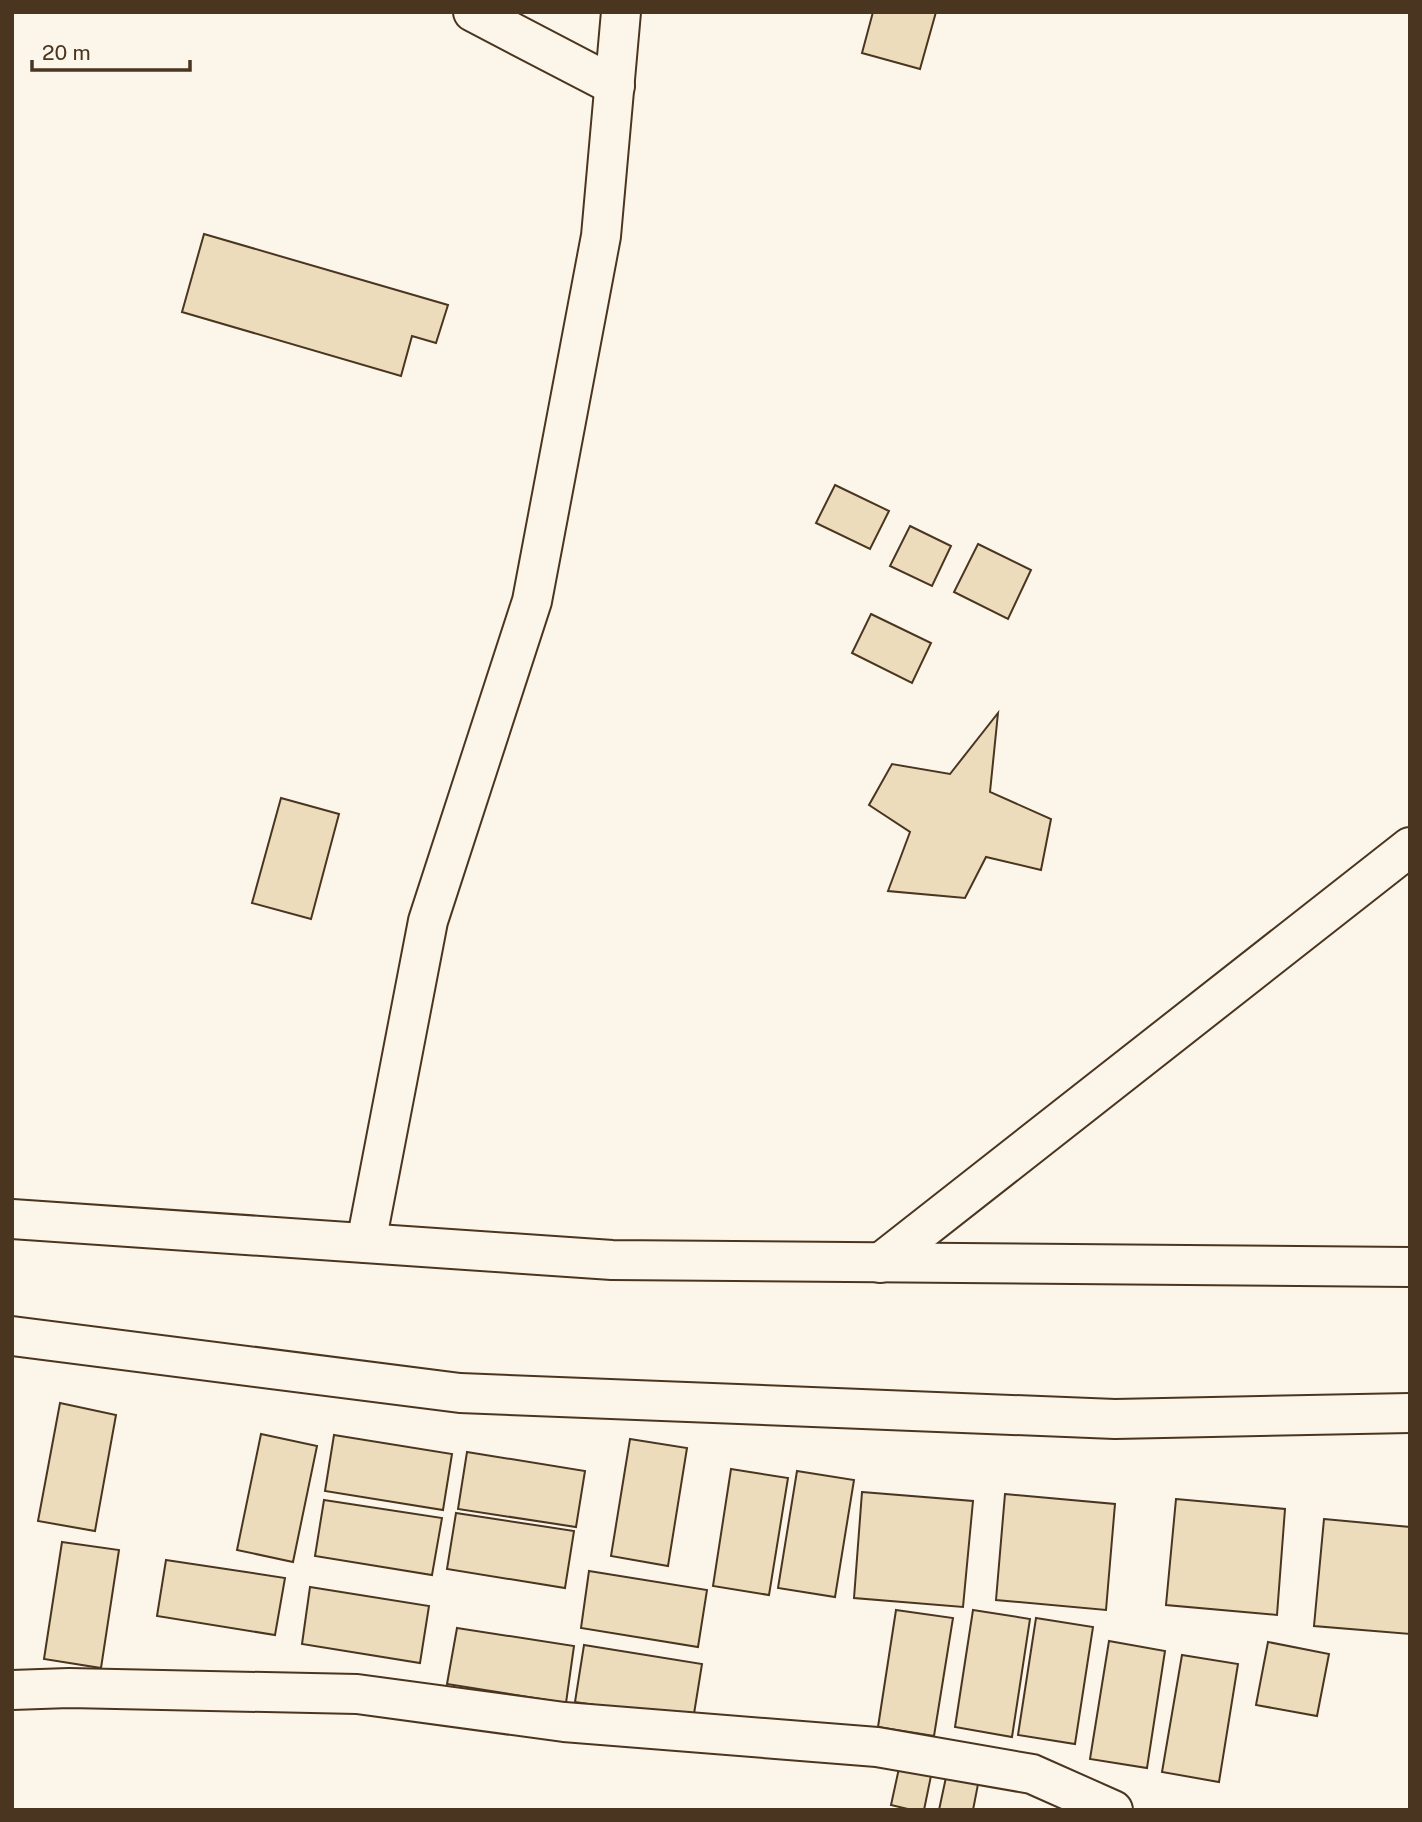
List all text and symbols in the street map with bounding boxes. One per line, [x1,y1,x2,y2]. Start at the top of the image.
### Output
scale bar [32,28,189,72]
text: 20 m [42,40,91,65]

